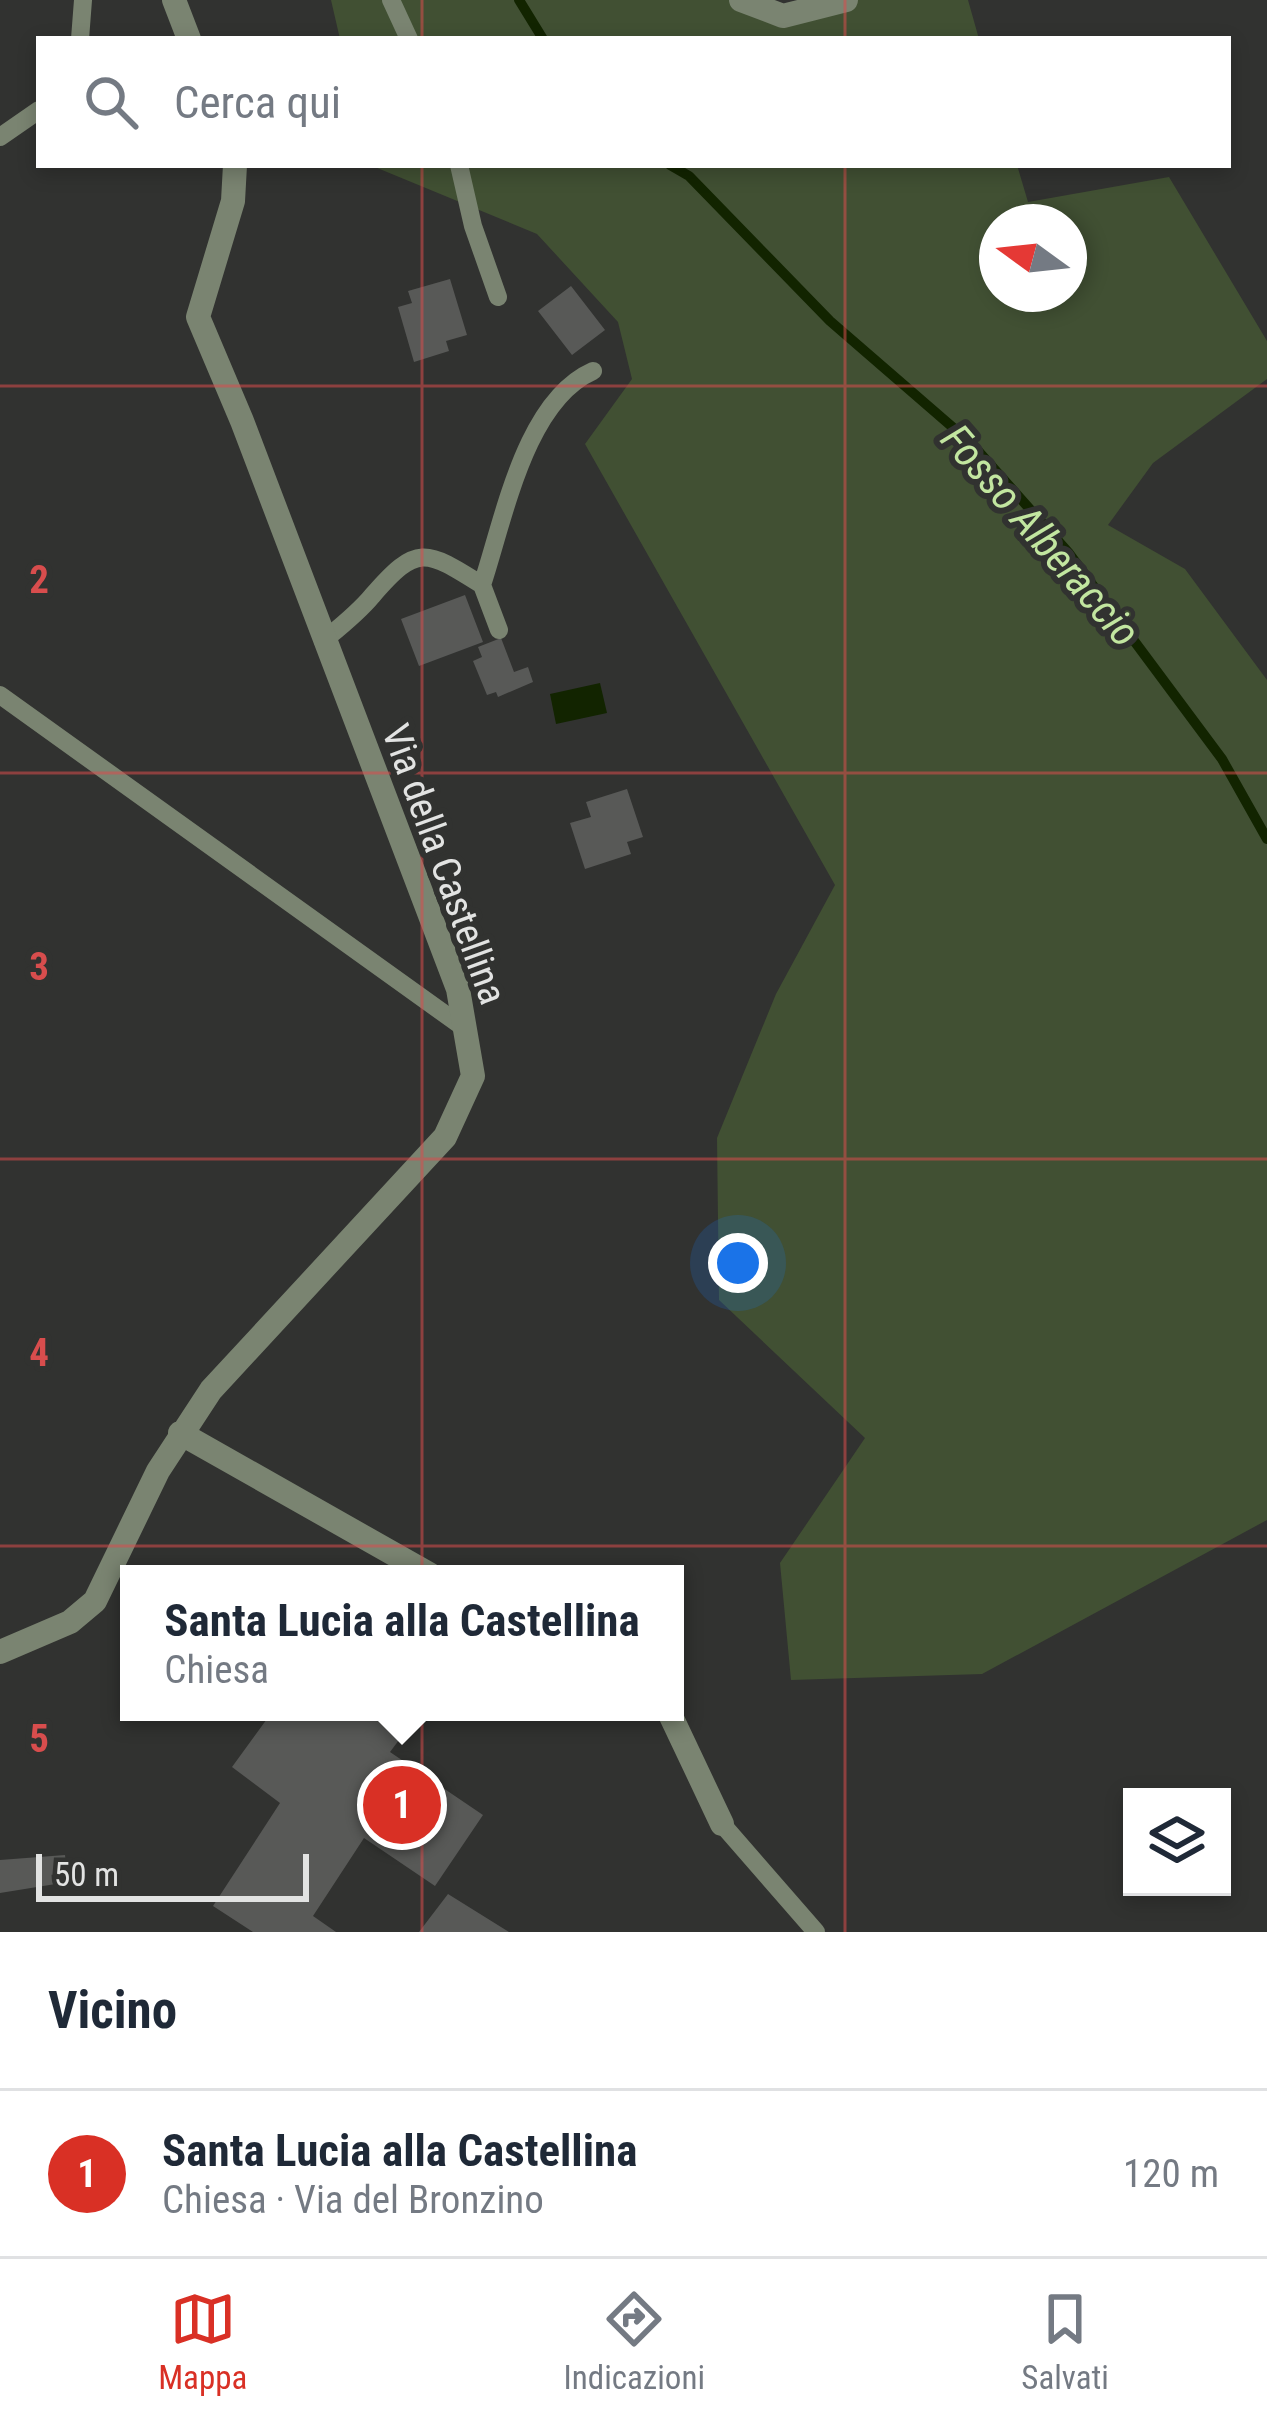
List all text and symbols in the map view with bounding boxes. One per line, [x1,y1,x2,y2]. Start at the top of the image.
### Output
search box [36,36,1231,168]
icon: search [78,69,144,135]
text: Cerca qui [174,76,341,129]
north arrow [979,204,1087,312]
water label: Fosso Alberaccio [931,415,1150,656]
text: 2 [29,557,49,603]
street label: Via della Castellina [372,718,516,1011]
text: 3 [29,944,49,990]
your location [708,1233,768,1293]
text: 4 [29,1330,49,1376]
popup [120,1565,684,1721]
text: Santa Lucia alla Castellina [164,1594,640,1647]
text: Chiesa [164,1647,269,1693]
text: 5 [29,1716,49,1762]
pin: 1 [363,1760,441,1850]
map controls [1123,1788,1231,1896]
button: layers [1123,1788,1231,1896]
scale bar [36,1848,309,1901]
text: 50 m [54,1855,119,1894]
text: Vicino [48,1981,177,2040]
text: Santa Lucia alla Castellina [162,2124,637,2177]
text: 1 [77,2151,97,2197]
text: 120 m [1123,2151,1219,2197]
text: Chiesa · Via del Bronzino [162,2177,544,2223]
tab: Mappa [158,2286,247,2397]
tab: Indicazioni [564,2286,705,2397]
tab: Salvati [1021,2286,1109,2397]

